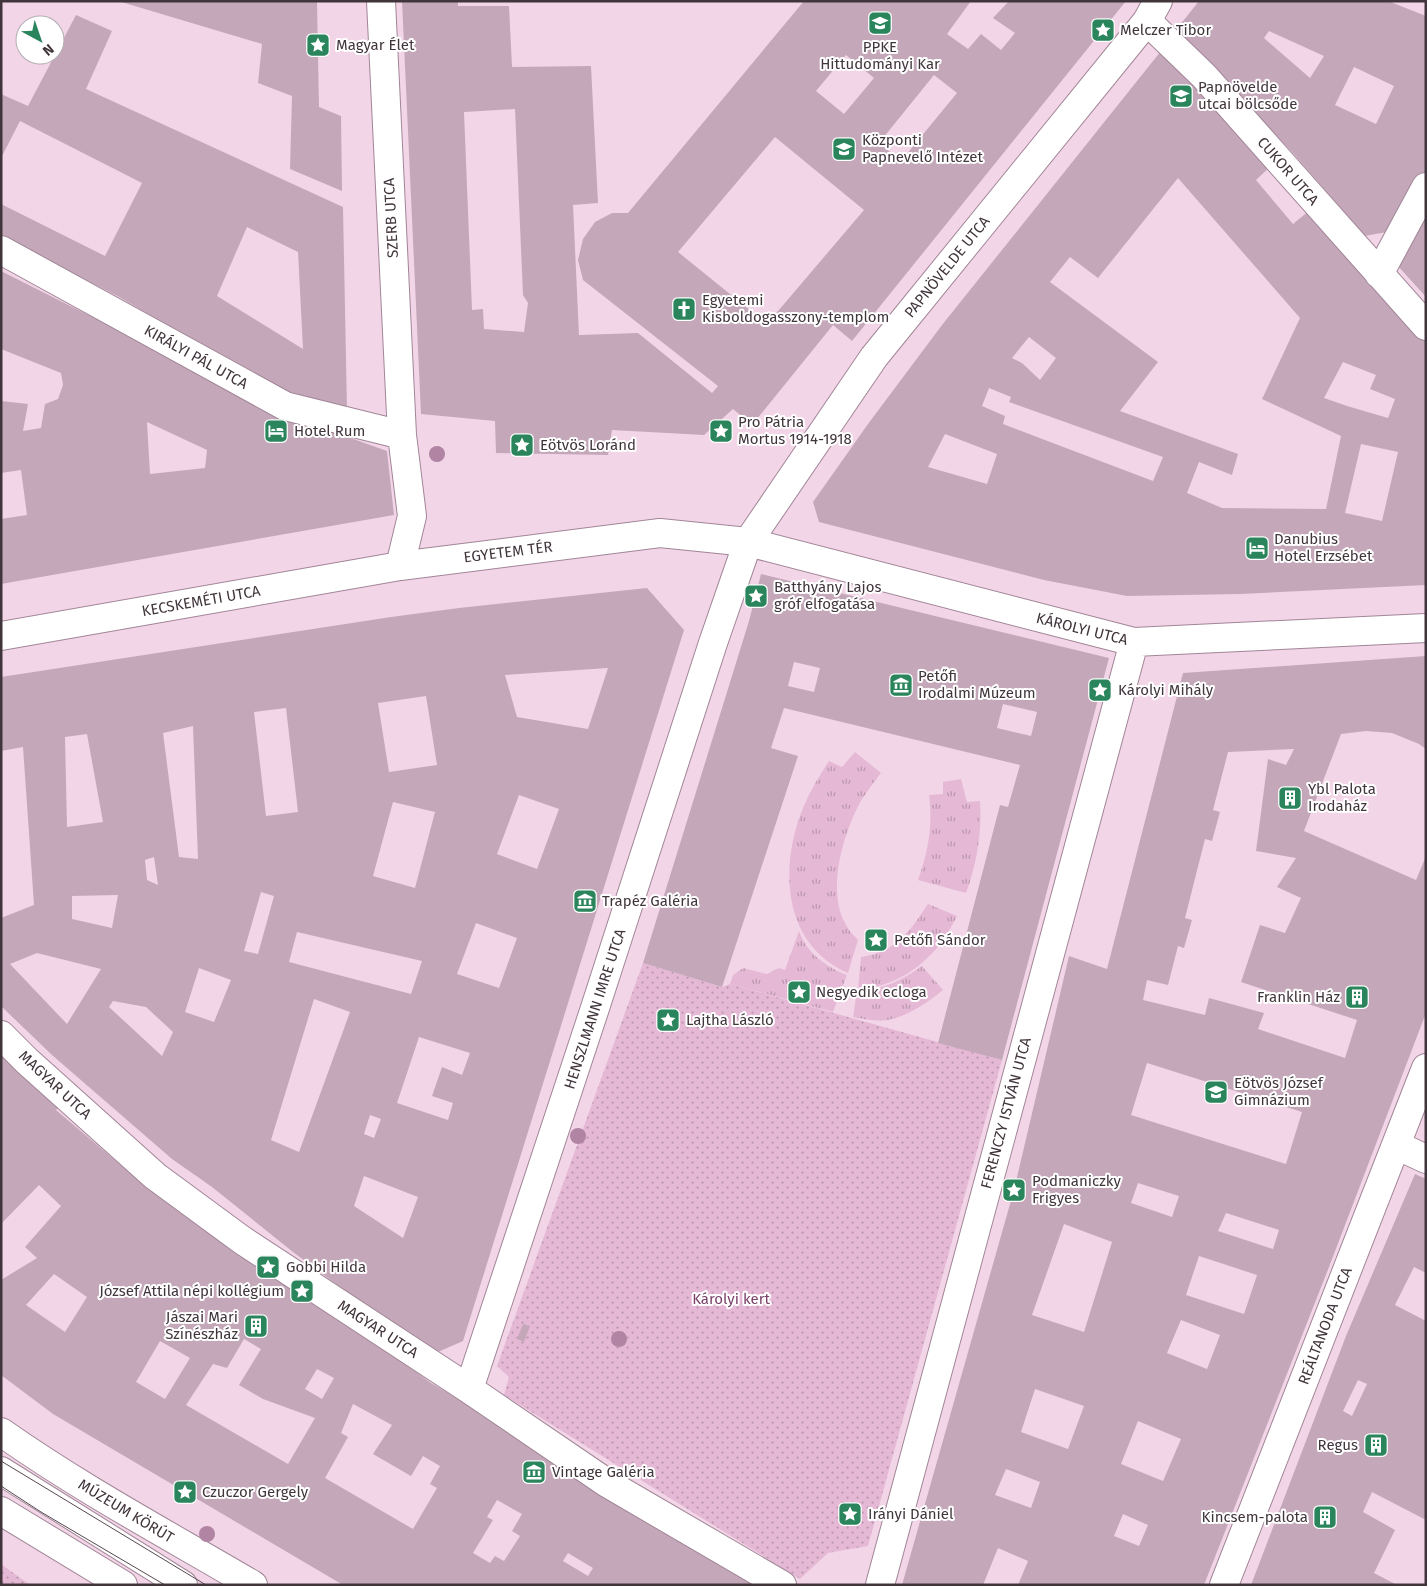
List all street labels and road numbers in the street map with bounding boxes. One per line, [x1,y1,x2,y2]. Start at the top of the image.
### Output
street label: CUKOR UTCA [1254,133,1323,209]
street label: SZERB UTCA [380,177,402,258]
street label: PAPNÖVELDE UTCA [901,212,994,321]
street label: KIRÁLYI PÁL UTCA [141,321,251,393]
street label: EGYETEM TÉR [462,538,554,566]
street label: KECSKEMÉTI UTCA [140,582,262,620]
street label: KÁROLYI UTCA [1034,609,1130,649]
street label: HENSZLMANN IMRE UTCA [561,926,630,1091]
street label: FERENCZY ISTVÁN UTCA [977,1035,1035,1191]
street label: MAGYAR UTCA [15,1047,95,1123]
street label: REÁLTANODA UTCA [1294,1264,1356,1387]
street label: MAGYAR UTCA [334,1296,422,1362]
street label: MÚZEUM KÖRÚT [75,1475,177,1547]

